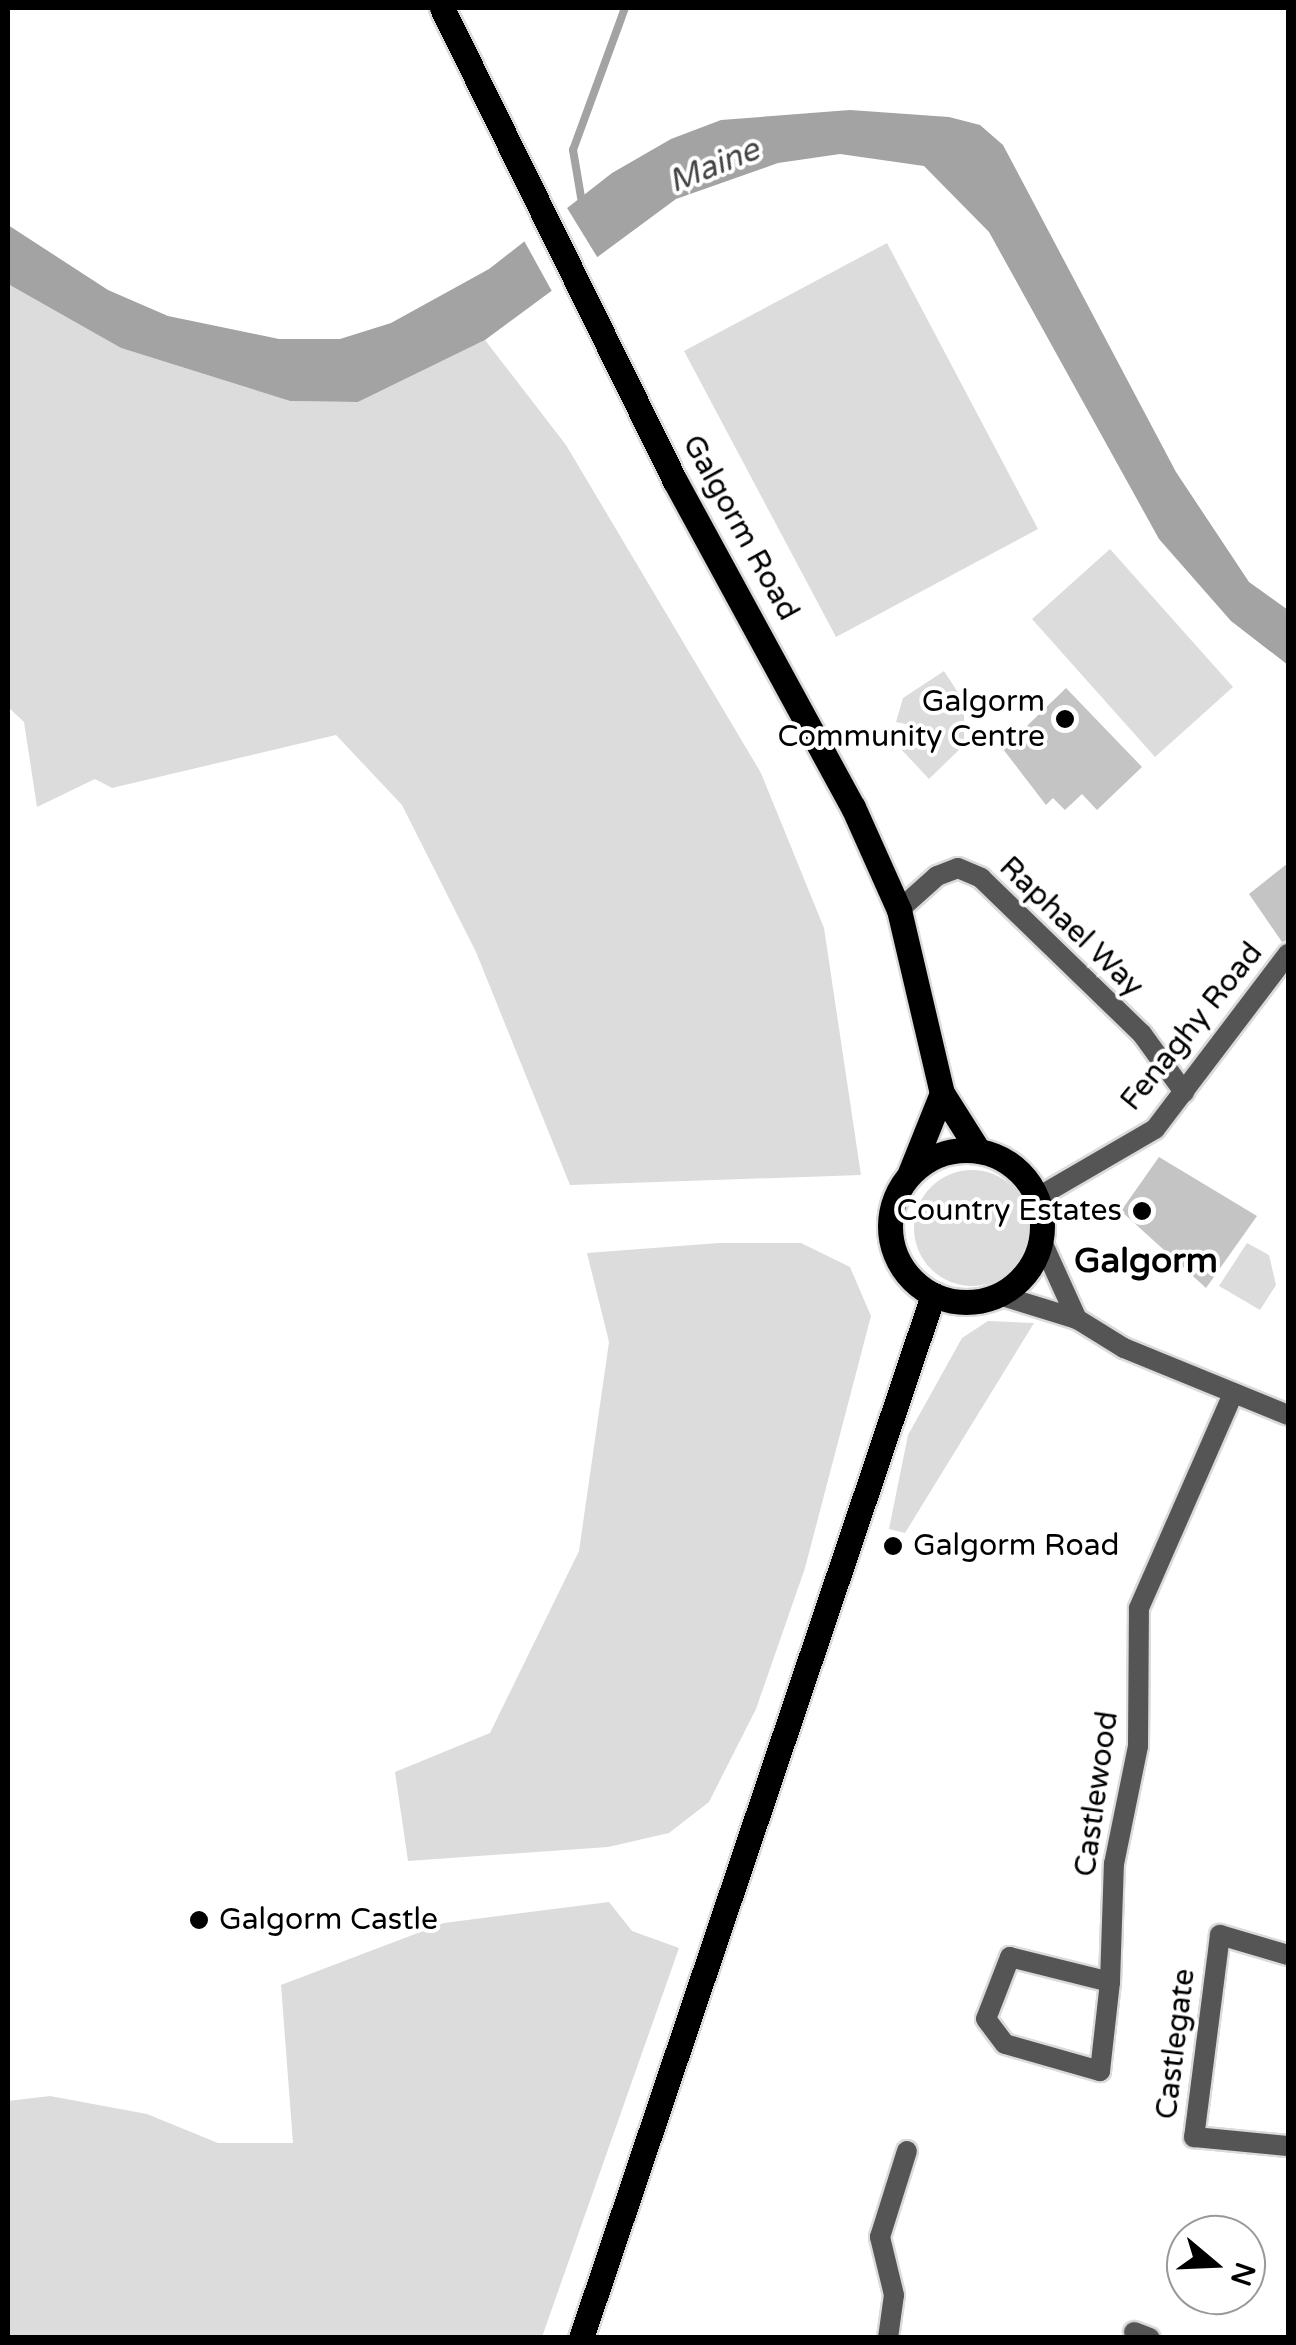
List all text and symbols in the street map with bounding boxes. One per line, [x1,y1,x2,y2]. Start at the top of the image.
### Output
water label: Maine [663,131,765,201]
street label: Galgorm Road [674,429,806,627]
place label: Galgorm Community Centre [777,684,1045,754]
marker: Galgorm Community Centre [1054,708,1076,730]
street label: Raphael Way [991,849,1151,1005]
street label: Fenaghy Road [1113,936,1271,1118]
place label: Country Estates [897,1193,1122,1229]
marker: Country Estates [1131,1200,1153,1222]
district label: Galgorm [1074,1240,1218,1282]
place label: Galgorm Road [913,1528,1119,1564]
marker: Galgorm Road [882,1535,904,1557]
street label: Castlewood [1068,1709,1126,1879]
place label: Galgorm Castle [219,1902,438,1938]
marker: Galgorm Castle [188,1909,210,1931]
street label: Castlegate [1149,1967,1203,2121]
north arrow [1166,2215,1266,2315]
text: N [1223,2258,1262,2290]

